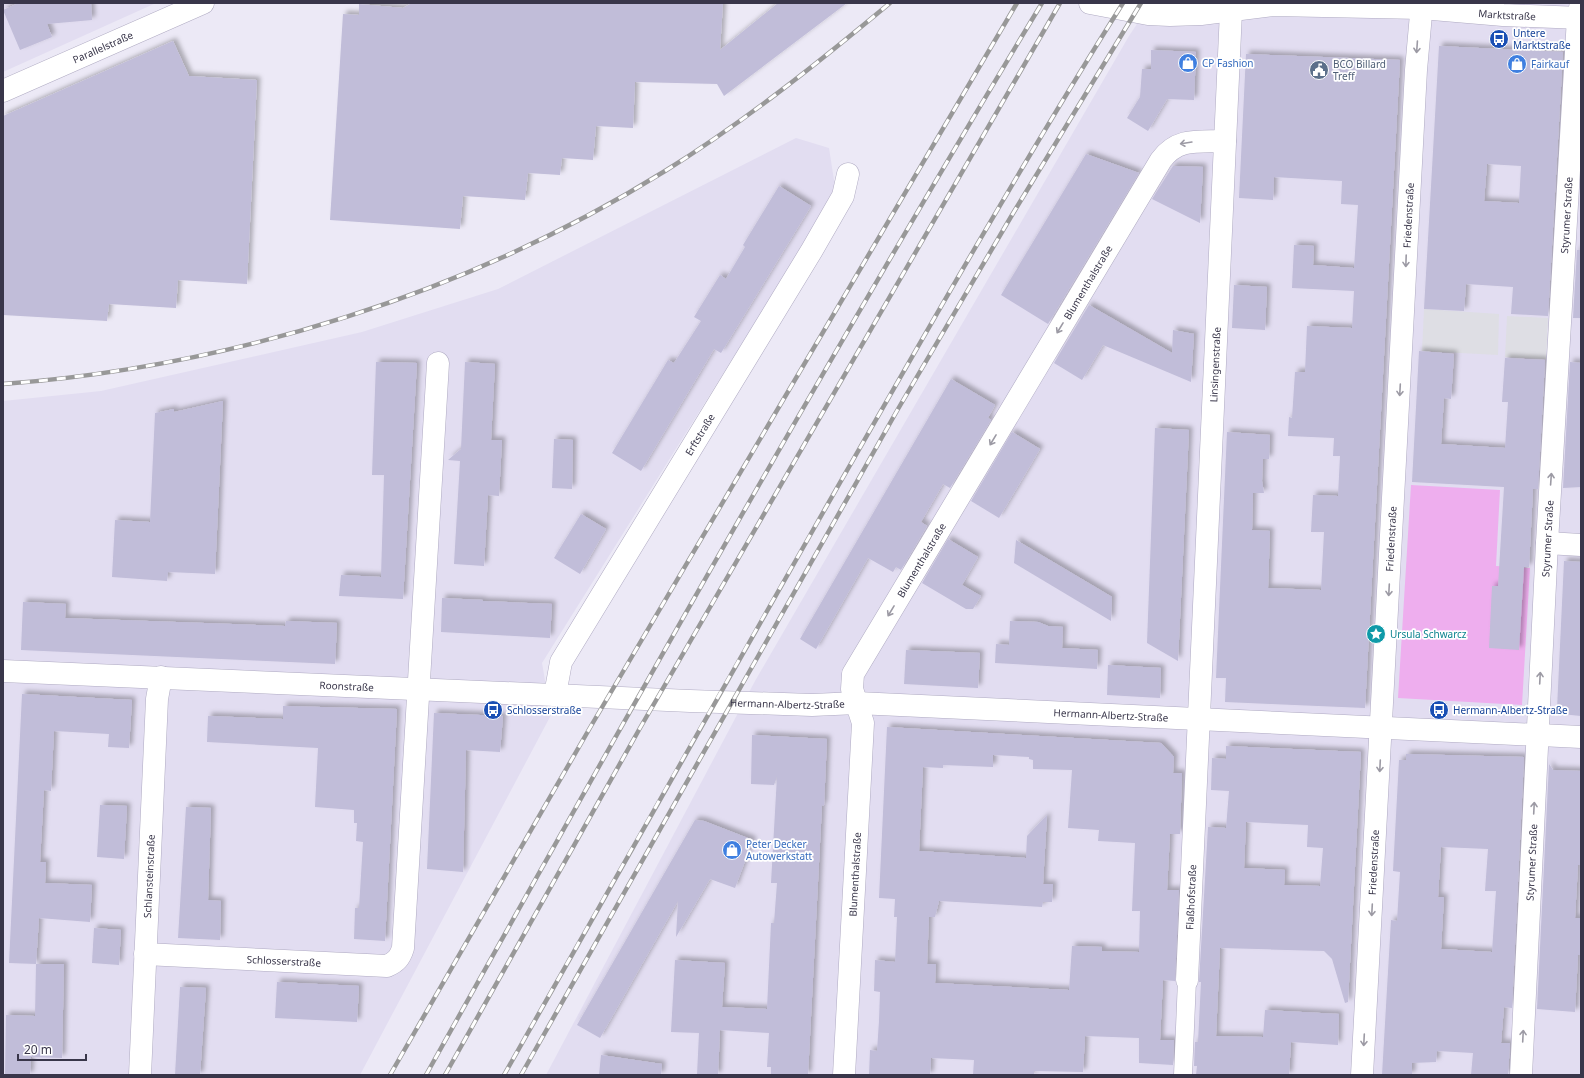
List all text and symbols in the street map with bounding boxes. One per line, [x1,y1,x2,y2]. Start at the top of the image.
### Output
street label: Marktstraße [1478,6,1537,23]
place label: Untere Marktstraße [1513,26,1571,52]
street label: Parallelstraße [70,28,135,67]
bus stop icon: Untere Marktstraße [1488,28,1510,50]
one-way arrow [1414,40,1421,53]
shop icon: CP Fashion [1177,52,1199,74]
shop icon: Fairkauf [1506,53,1528,75]
place label: CP Fashion [1202,56,1254,70]
place label: BCO Billard Treff [1333,57,1386,83]
place label: Fairkauf [1531,57,1570,71]
public building icon: BCO Billard Treff [1308,59,1330,81]
one-way arrow [1180,139,1193,147]
street label: Styrumer Straße [1557,176,1576,254]
street label: Friedenstraße [1399,182,1417,248]
street label: Blumenthalstraße [1060,242,1116,322]
one-way arrow [1402,254,1409,267]
one-way arrow [1055,322,1063,334]
street label: Linsingenstraße [1206,326,1224,403]
one-way arrow [1396,383,1404,396]
street label: Erftstraße [682,411,718,458]
one-way arrow [989,434,997,446]
one-way arrow [1547,473,1554,486]
street label: Styrumer Straße [1538,499,1557,577]
street label: Friedenstraße [1382,505,1400,572]
street label: Blumenthalstraße [894,520,949,600]
one-way arrow [1386,583,1393,596]
one-way arrow [886,605,894,617]
place icon: Ursula Schwarcz [1365,623,1387,645]
place label: Ursula Schwarcz [1390,627,1467,641]
one-way arrow [1536,672,1543,685]
street label: Roonstraße [319,678,375,694]
street label: Hermann-Albertz-Straße [730,695,845,712]
bus stop icon: Schlosserstraße [482,699,504,721]
bus stop icon: Hermann-Albertz-Straße [1428,699,1450,721]
place label: Schlosserstraße [507,703,582,717]
place label: Hermann-Albertz-Straße [1453,703,1568,717]
street label: Hermann-Albertz-Straße [1053,705,1169,725]
one-way arrow [1376,759,1383,772]
one-way arrow [1531,802,1538,815]
street label: Styrumer Straße [1523,823,1540,901]
street label: Friedenstraße [1365,829,1382,895]
street label: Blumenthalstraße [846,831,864,917]
street label: Schlansteinstraße [140,834,158,918]
place label: Peter Decker Autowerkstatt [746,837,813,863]
shop icon: Peter Decker Autowerkstatt [721,839,743,861]
street label: Flaßhofstraße [1182,864,1199,930]
one-way arrow [1368,903,1375,916]
street label: Schlosserstraße [246,952,322,970]
one-way arrow [1519,1030,1526,1043]
one-way arrow [1361,1033,1368,1046]
scale bar [18,1036,86,1062]
text: 20 m [24,1041,52,1058]

